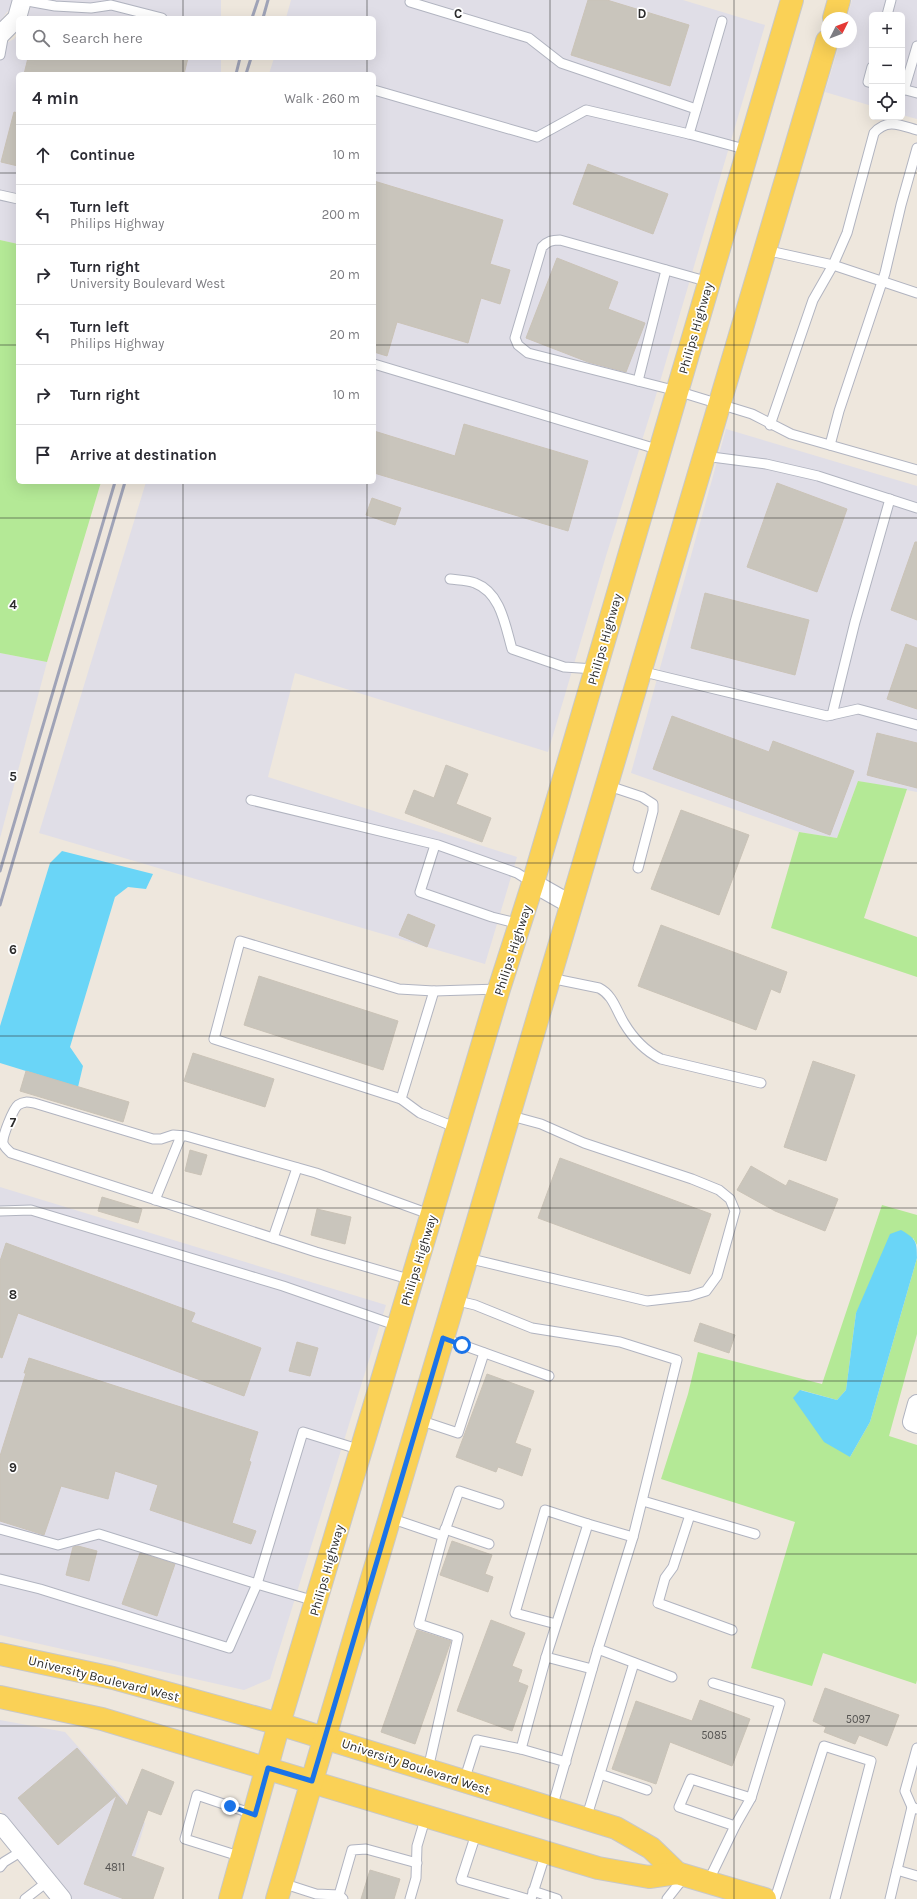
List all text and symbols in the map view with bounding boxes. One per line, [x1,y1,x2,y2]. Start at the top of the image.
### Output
text: C [454,6,462,21]
text: D [638,6,647,21]
north arrow [821,12,857,48]
map controls [869,12,905,120]
button: + [869,12,905,48]
search box [16,16,376,60]
icon: search [30,27,52,49]
text: Search here [62,29,143,47]
button: − [869,48,905,84]
button: locate [869,84,905,120]
text: 4 min [32,88,79,108]
text: Walk · 260 m [284,91,360,106]
icon: ahead [32,144,54,166]
text: Continue [70,146,135,164]
text: 10 m [333,147,360,162]
text: Turn left [70,198,129,216]
icon: left [32,204,54,226]
text: 200 m [322,207,360,222]
text: Philips Highway [70,216,164,231]
text: Turn right [70,258,140,276]
icon: right [32,264,54,286]
text: 20 m [330,267,360,282]
text: University Boulevard West [70,276,225,291]
street label: Philips Highway [675,281,716,376]
text: Turn left [70,318,129,336]
icon: left [32,324,54,346]
text: 20 m [330,327,360,342]
text: Philips Highway [70,336,164,351]
icon: right [32,384,54,406]
text: Turn right [70,386,140,404]
text: 10 m [333,387,360,402]
icon: arrive [32,444,54,466]
text: Arrive at destination [70,446,217,464]
street label: Philips Highway [584,592,625,687]
text: 4 [9,597,17,612]
text: 5 [9,769,17,784]
street label: Philips Highway [491,903,534,997]
text: 6 [9,942,17,957]
text: 7 [10,1115,17,1130]
street label: Philips Highway [398,1213,439,1307]
text: 8 [9,1287,17,1302]
route start [453,1336,471,1354]
text: 9 [9,1460,17,1475]
street label: Philips Highway [306,1523,347,1618]
street label: University Boulevard West [27,1652,181,1705]
house number: 5097 [846,1713,870,1726]
house number: 5085 [701,1729,727,1742]
street label: University Boulevard West [340,1735,492,1798]
route end [221,1797,239,1815]
house number: 4811 [105,1861,125,1874]

